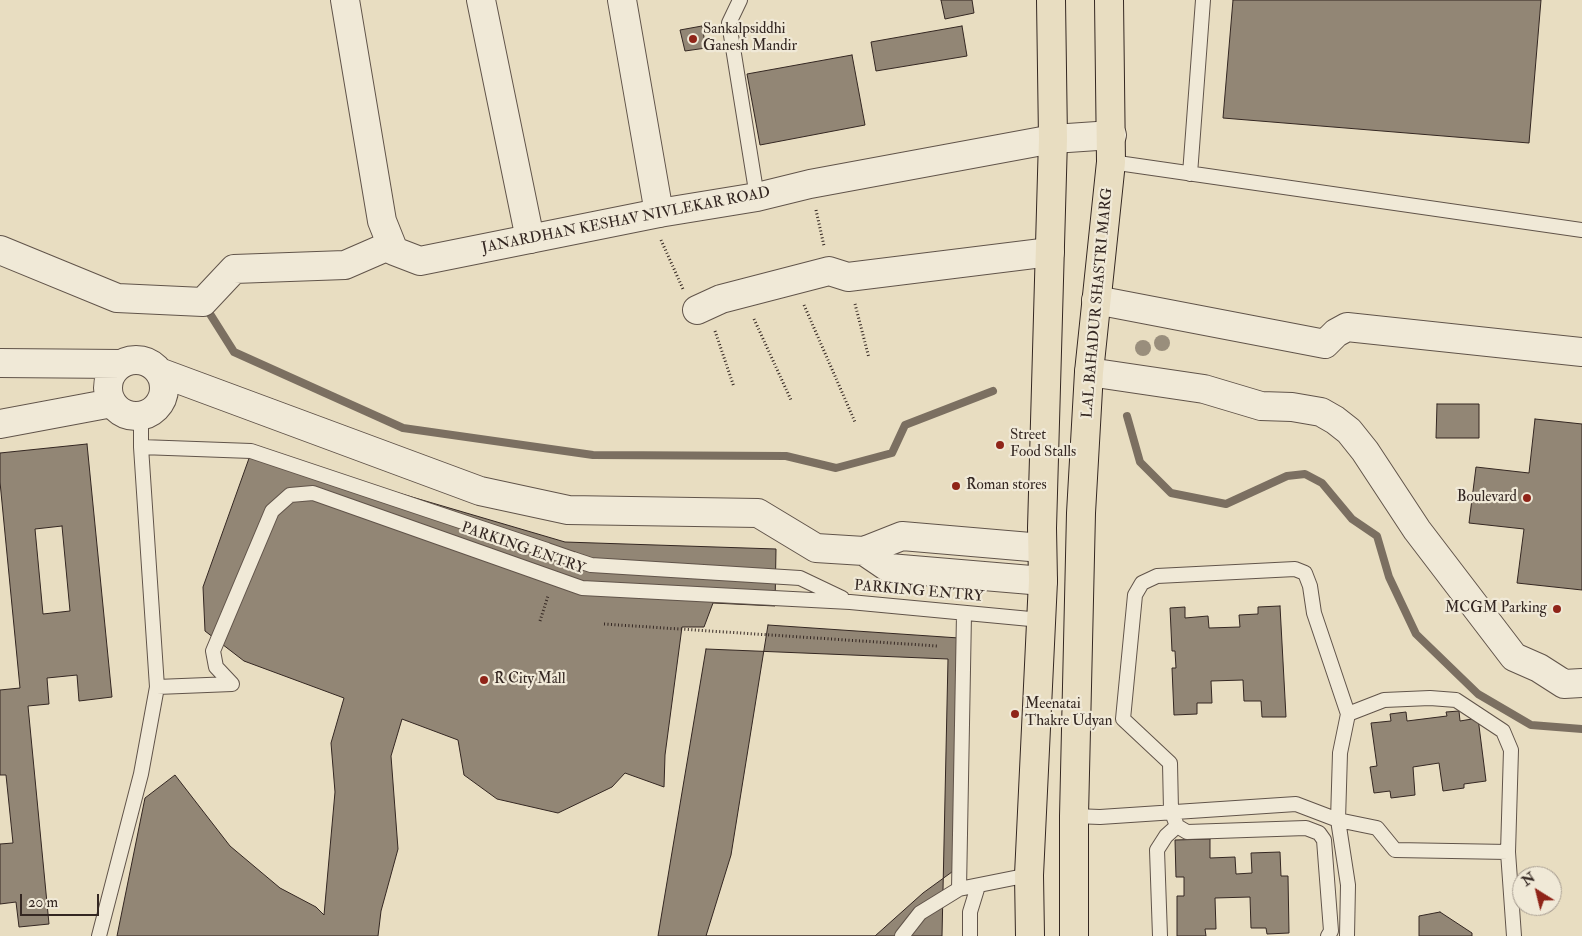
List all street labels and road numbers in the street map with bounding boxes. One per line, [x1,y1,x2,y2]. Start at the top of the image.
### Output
street label: JANARDHAN KESHAV NIVLEKAR ROAD [480,184,772,258]
street label: LAL BAHADUR SHASTRI MARG [1079,187,1117,419]
street label: PARKING ENTRY [459,519,587,579]
street label: PARKING ENTRY [853,577,985,607]

